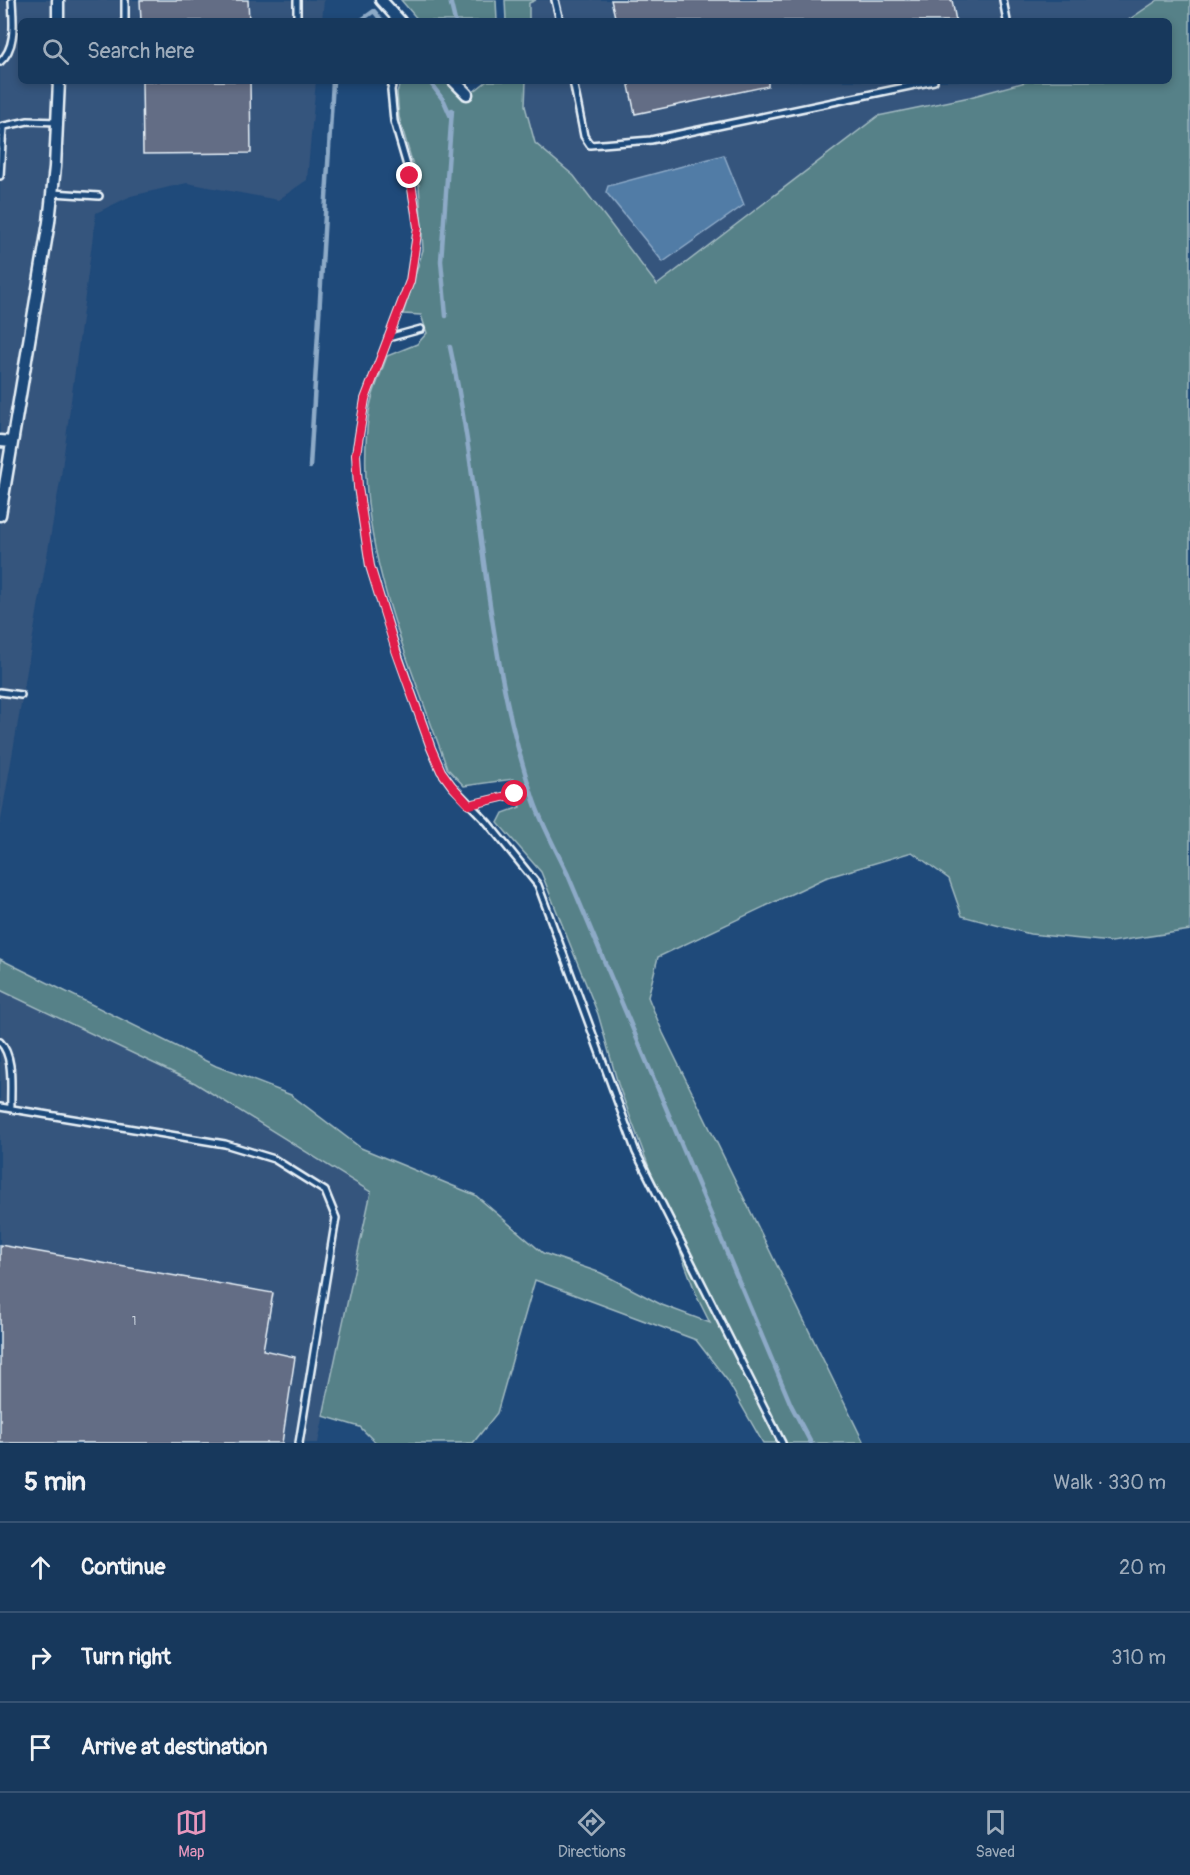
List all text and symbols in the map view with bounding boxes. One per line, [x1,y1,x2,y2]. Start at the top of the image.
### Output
search box [18,18,1172,84]
icon: search [39,35,72,68]
text: Search here [87,37,194,65]
route end [396,162,422,188]
route start [501,780,527,806]
house number: 1 [132,1314,136,1329]
text: 5 min [24,1466,86,1498]
text: Walk · 330 m [1053,1470,1166,1495]
icon: ahead [24,1551,57,1584]
text: Continue [81,1553,165,1581]
text: 20 m [1119,1555,1166,1580]
icon: right [24,1641,57,1674]
text: Turn right [81,1643,171,1671]
text: 310 m [1111,1645,1166,1670]
icon: arrive [24,1731,57,1764]
text: Arrive at destination [81,1733,267,1761]
tab: Map [175,1806,208,1862]
tab: Directions [558,1806,626,1862]
tab: Saved [975,1806,1015,1862]

